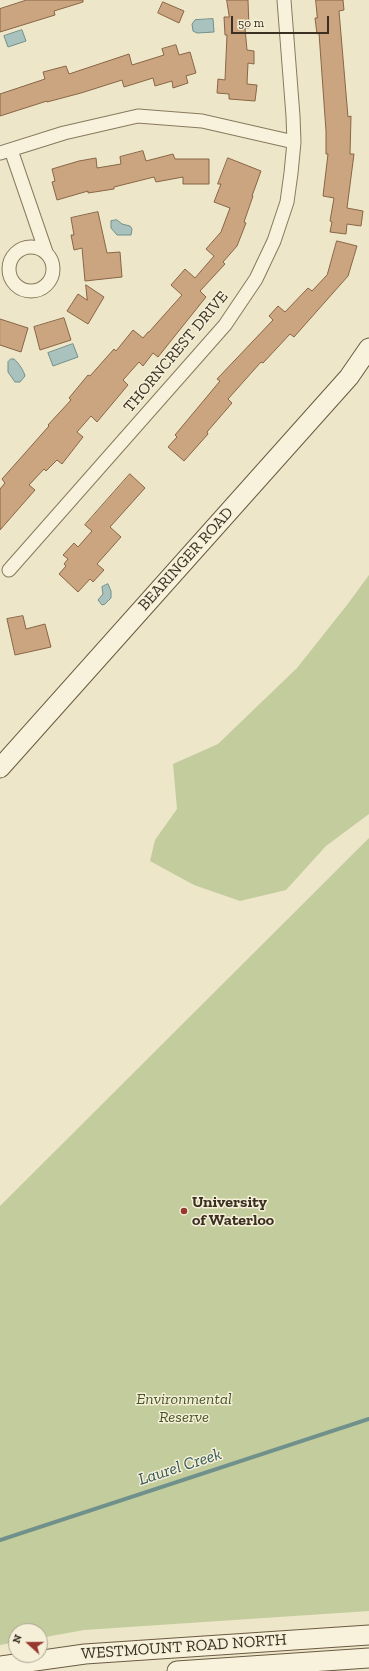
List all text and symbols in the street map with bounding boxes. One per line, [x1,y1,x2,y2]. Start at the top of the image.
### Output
scale bar [233,8,331,34]
text: 50 m [238,16,264,30]
street label: THORNCREST DRIVE [120,287,232,417]
street label: BEARINGER ROAD [134,503,238,615]
place label: University of Waterloo [192,1192,274,1230]
marker: University of Waterloo [179,1206,189,1216]
park label: Environmental Reserve [136,1389,232,1427]
water label: Laurel Creek [136,1444,224,1490]
north arrow [8,1623,48,1663]
street label: WESTMOUNT ROAD NORTH [81,1630,287,1664]
text: N [10,1633,25,1645]

